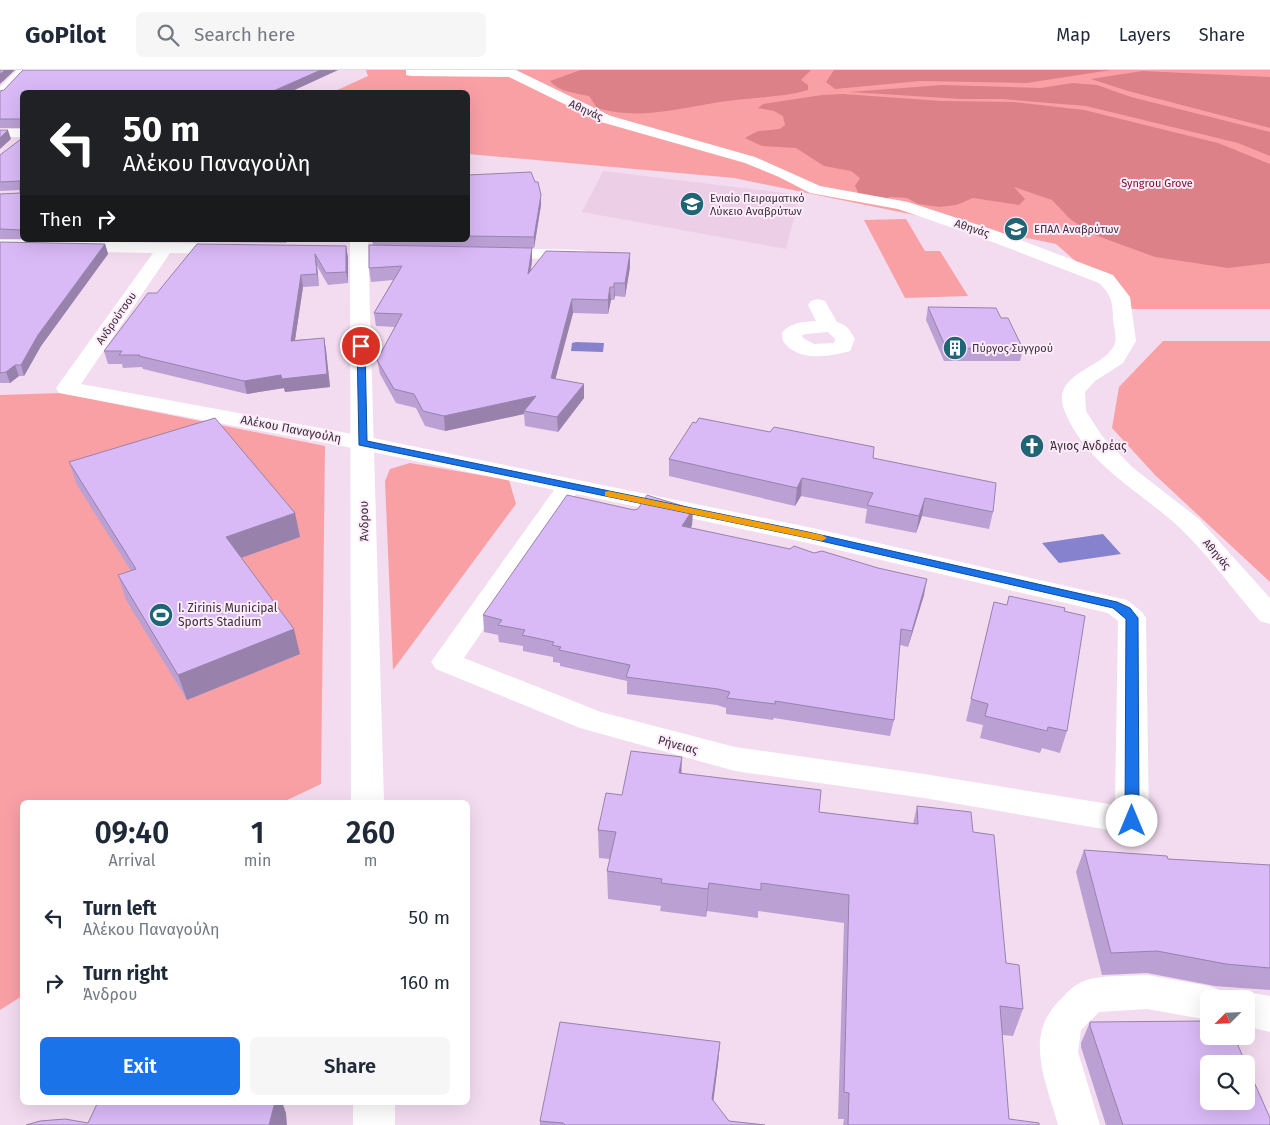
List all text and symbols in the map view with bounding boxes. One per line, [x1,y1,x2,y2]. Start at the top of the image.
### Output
search box [136,12,486,57]
text: GoPilot [25,21,106,49]
icon: search [154,21,182,49]
text: Search here [194,23,295,46]
text: Map [1056,24,1091,46]
text: Layers [1119,24,1171,46]
text: Share [1199,24,1245,46]
street label: Αθηνάς [567,97,605,124]
text: 50 m [123,108,200,150]
icon: left [40,110,105,175]
text: Αλέκου Παναγούλη [123,150,311,177]
park label: Syngrou Grove [1121,177,1193,190]
school or university icon: Ενιαίο Πειραματικό Λύκειο Αναβρύτων [679,191,705,217]
place label: Ενιαίο Πειραματικό Λύκειο Αναβρύτων [710,192,805,218]
icon: right [92,205,120,233]
text: Then [40,208,82,231]
school or university icon: ΕΠΑΛ Αναβρύτων [1003,216,1029,242]
street label: Αθηνάς [953,217,991,240]
place label: ΕΠΑΛ Αναβρύτων [1034,223,1119,236]
street label: Ανδρούτσου [94,290,139,347]
pin [340,325,382,367]
icon: arrive [347,332,375,360]
building icon: Πύργος Συγγρού [942,335,968,361]
place label: Πύργος Συγγρού [972,342,1053,355]
street label: Αλέκου Παναγούλη [239,412,343,446]
church icon: Άγιος Ανδρέας [1019,433,1045,459]
place label: Άγιος Ανδρέας [1050,439,1127,453]
street label: Άνδρου [357,500,371,541]
street label: Αθηνάς [1200,537,1233,572]
place label: I. Zirinis Municipal Sports Stadium [178,601,278,629]
sports icon: I. Zirinis Municipal Sports Stadium [148,602,174,628]
street label: Ρήνειας [656,733,700,757]
position arrow [1105,794,1157,846]
text: 09:40 [95,815,169,851]
text: 1 [251,815,265,851]
text: 260 [346,815,395,851]
text: Arrival [108,851,155,870]
text: min [244,851,271,870]
text: m [364,851,378,870]
text: Turn left [83,897,157,920]
icon: left [40,904,68,932]
text: 50 m [409,906,450,929]
text: Αλέκου Παναγούλη [83,920,219,939]
text: Turn right [83,962,168,985]
icon: right [40,969,68,997]
text: 160 m [400,971,450,994]
text: Άνδρου [83,985,137,1004]
north arrow [1200,990,1255,1045]
map controls [1200,990,1255,1110]
button: Exit [40,1037,240,1095]
button: Share [250,1037,450,1095]
button: search [1200,1055,1255,1110]

